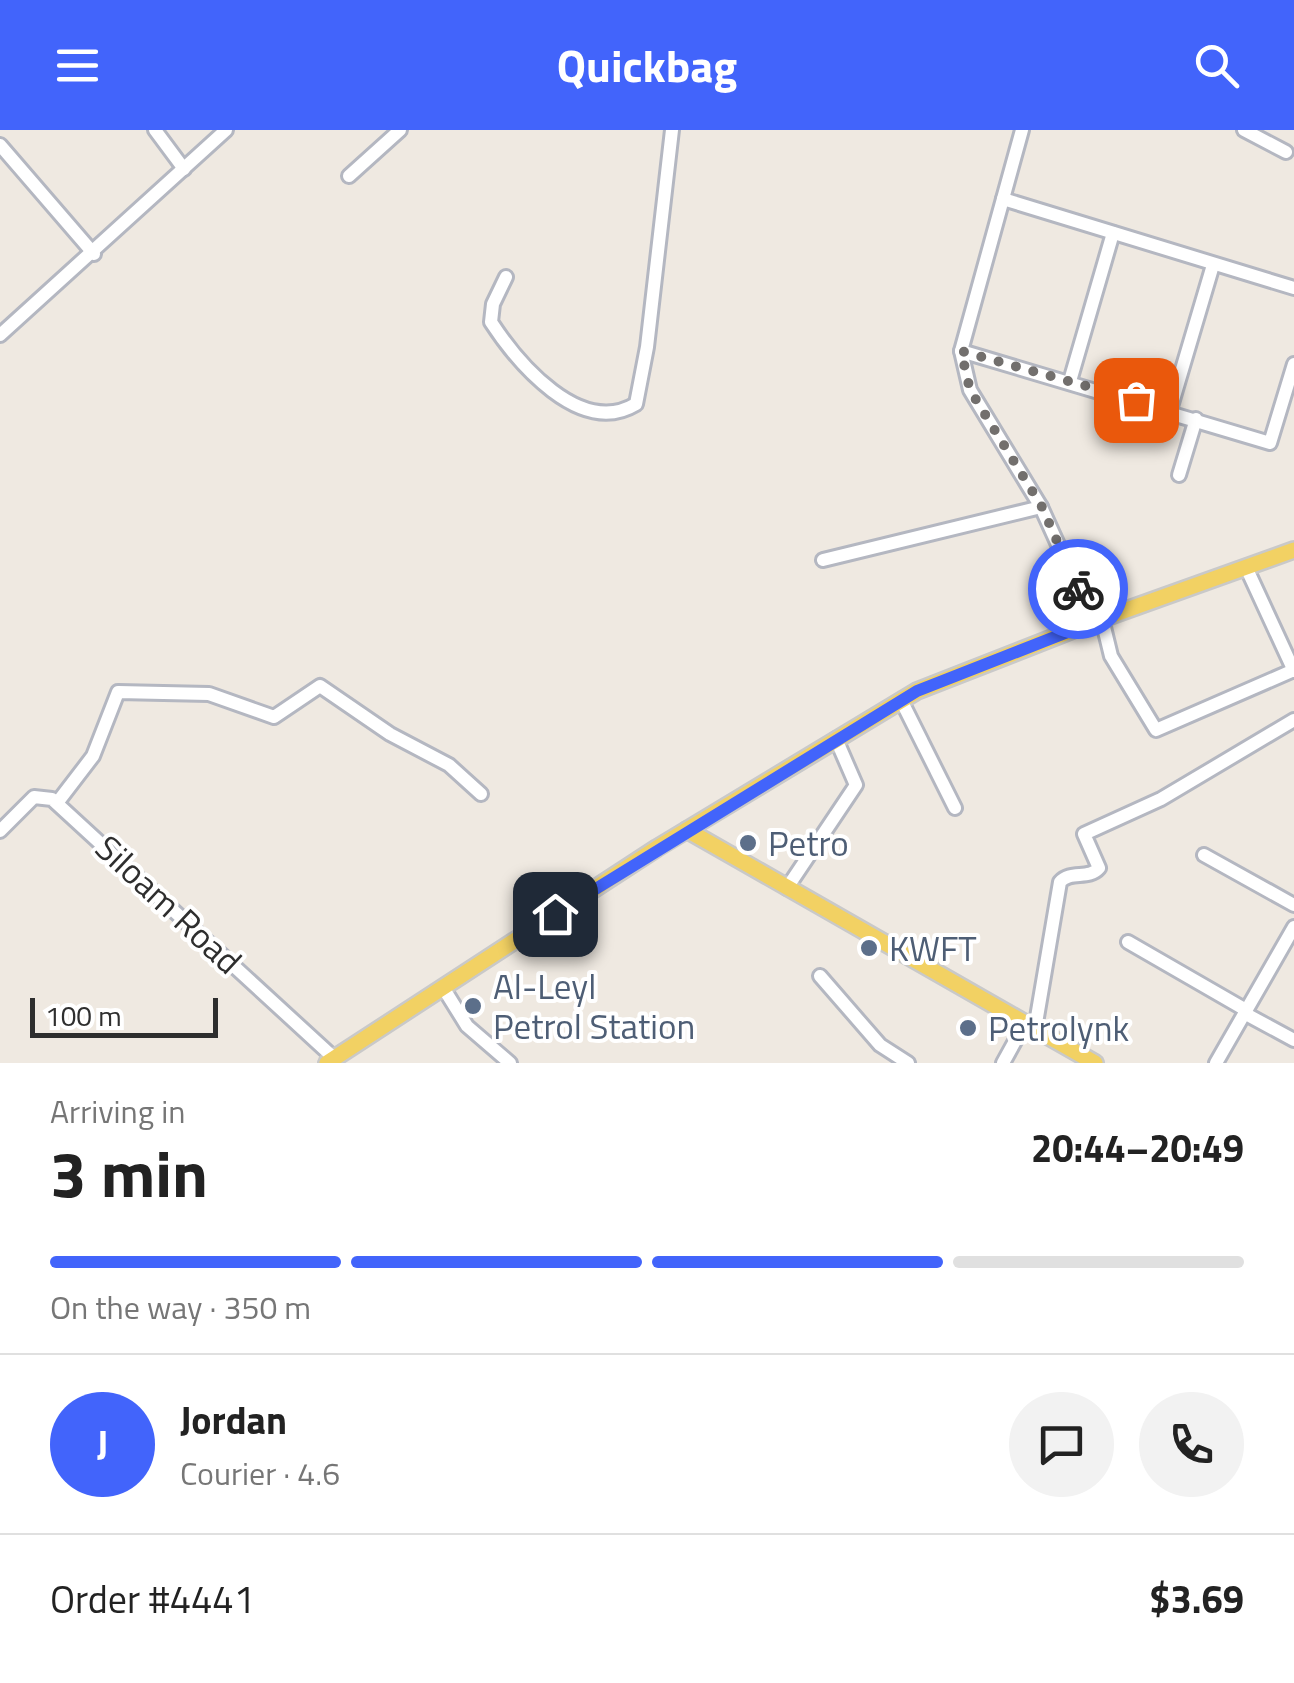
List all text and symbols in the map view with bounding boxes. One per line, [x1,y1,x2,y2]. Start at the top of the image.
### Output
text: Quickbag [557,31,737,99]
icon: menu [50,38,105,93]
icon: search [1189,38,1244,93]
pin [1094,358,1179,443]
icon: bag [1109,373,1164,428]
courier [1028,539,1128,639]
icon: bike [1051,562,1106,617]
place label: Petro [768,816,849,870]
street label: Siloam Road [83,822,255,986]
marker: Petro [737,832,759,854]
pin [513,872,598,957]
icon: home [528,887,583,942]
place label: KWFT [889,921,977,975]
marker: KWFT [858,937,880,959]
place label: Al-Leyl Petrol Station [493,959,695,1053]
scale bar [30,993,218,1038]
text: 100 m [45,994,122,1037]
marker: Al-Leyl Petrol Station [462,995,484,1017]
place label: Petrolynk [988,1001,1129,1055]
marker: Petrolynk [957,1017,979,1039]
text: Arriving in [50,1087,186,1135]
text: 20:44–20:49 [1031,1119,1244,1177]
text: 3 min [50,1123,208,1222]
text: On the way · 350 m [50,1283,311,1331]
text: Jordan [180,1391,287,1449]
button: chat [1009,1392,1114,1497]
button: phone [1139,1392,1244,1497]
text: J [97,1415,108,1473]
text: Courier · 4.6 [180,1449,340,1497]
text: Order #4441 [50,1570,255,1628]
text: $3.69 [1149,1570,1244,1628]

